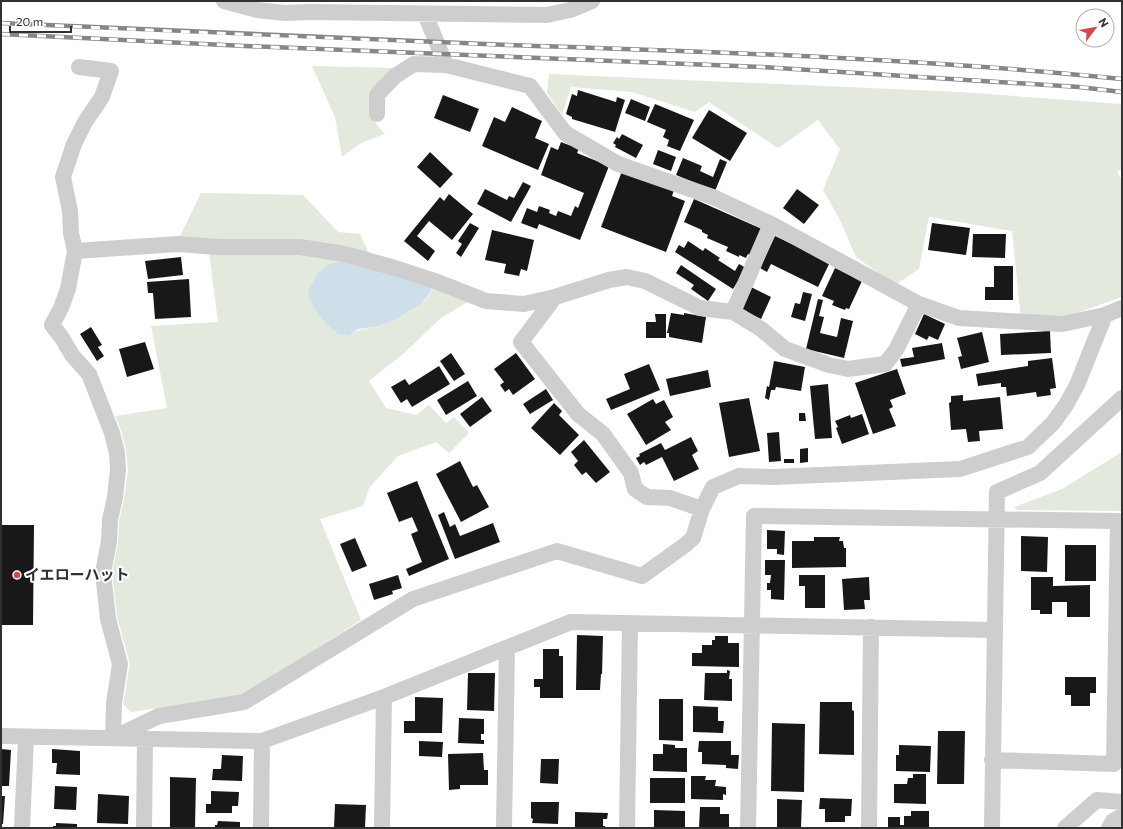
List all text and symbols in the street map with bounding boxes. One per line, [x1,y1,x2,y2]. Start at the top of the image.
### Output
scale bar [10,8,71,34]
north arrow [1075,8,1115,48]
text: 20 m [16,14,43,28]
text: N [1096,15,1112,29]
place label: イエローハット [25,565,130,583]
marker: イエローハット [12,570,22,580]

